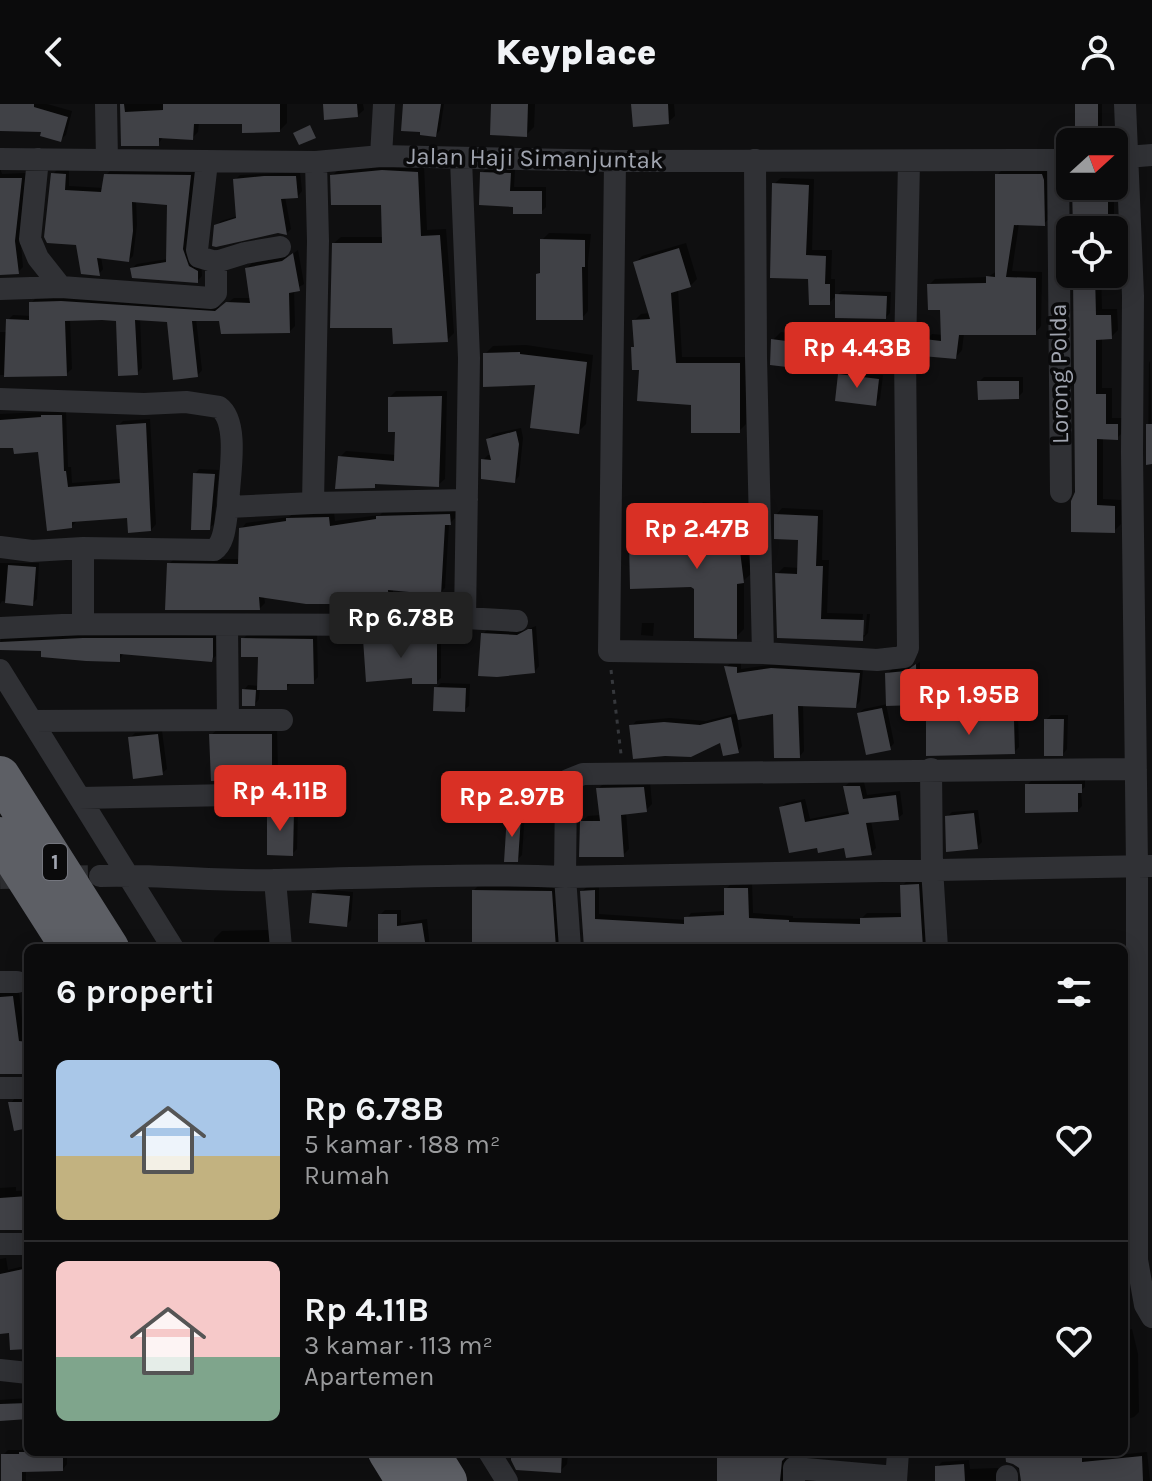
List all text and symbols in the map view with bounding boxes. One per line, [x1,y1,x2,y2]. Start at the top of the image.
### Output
icon: back [32,30,76,74]
icon: person [1076,30,1120,74]
text: Keyplace [495,31,657,73]
north arrow [1056,128,1128,200]
map controls [1056,128,1128,288]
street label: Jalan Haji Simanjuntak [406,142,664,174]
button: locate [1056,216,1128,288]
street label: Lorong Polda [1044,304,1074,444]
pin: Rp 4.43B [774,322,940,390]
text: Rp 4.43B [803,332,911,363]
pin: Rp 2.47B [614,503,780,571]
text: Rp 2.47B [644,513,750,544]
pin: Rp 6.78B [318,592,484,660]
text: Rp 6.78B [347,602,455,633]
pin: Rp 1.95B [886,669,1052,737]
text: Rp 1.95B [918,679,1020,710]
pin: Rp 4.11B [197,765,363,833]
pin: Rp 2.97B [429,771,595,839]
text: Rp 4.11B [232,775,328,806]
text: Rp 2.97B [459,781,565,812]
road number: 1 [43,844,67,880]
icon: filters [1052,970,1096,1014]
text: 6 properti [56,972,215,1012]
text: Rp 6.78B [304,1089,444,1129]
icon: home [120,1092,216,1188]
icon: heart [1052,1118,1096,1162]
text: 5 kamar · 188 m² [304,1129,500,1160]
text: Rumah [304,1160,390,1191]
text: Rp 4.11B [304,1290,429,1330]
icon: home [120,1293,216,1389]
icon: heart [1052,1319,1096,1363]
text: 3 kamar · 113 m² [304,1330,493,1361]
text: Apartemen [304,1361,434,1392]

